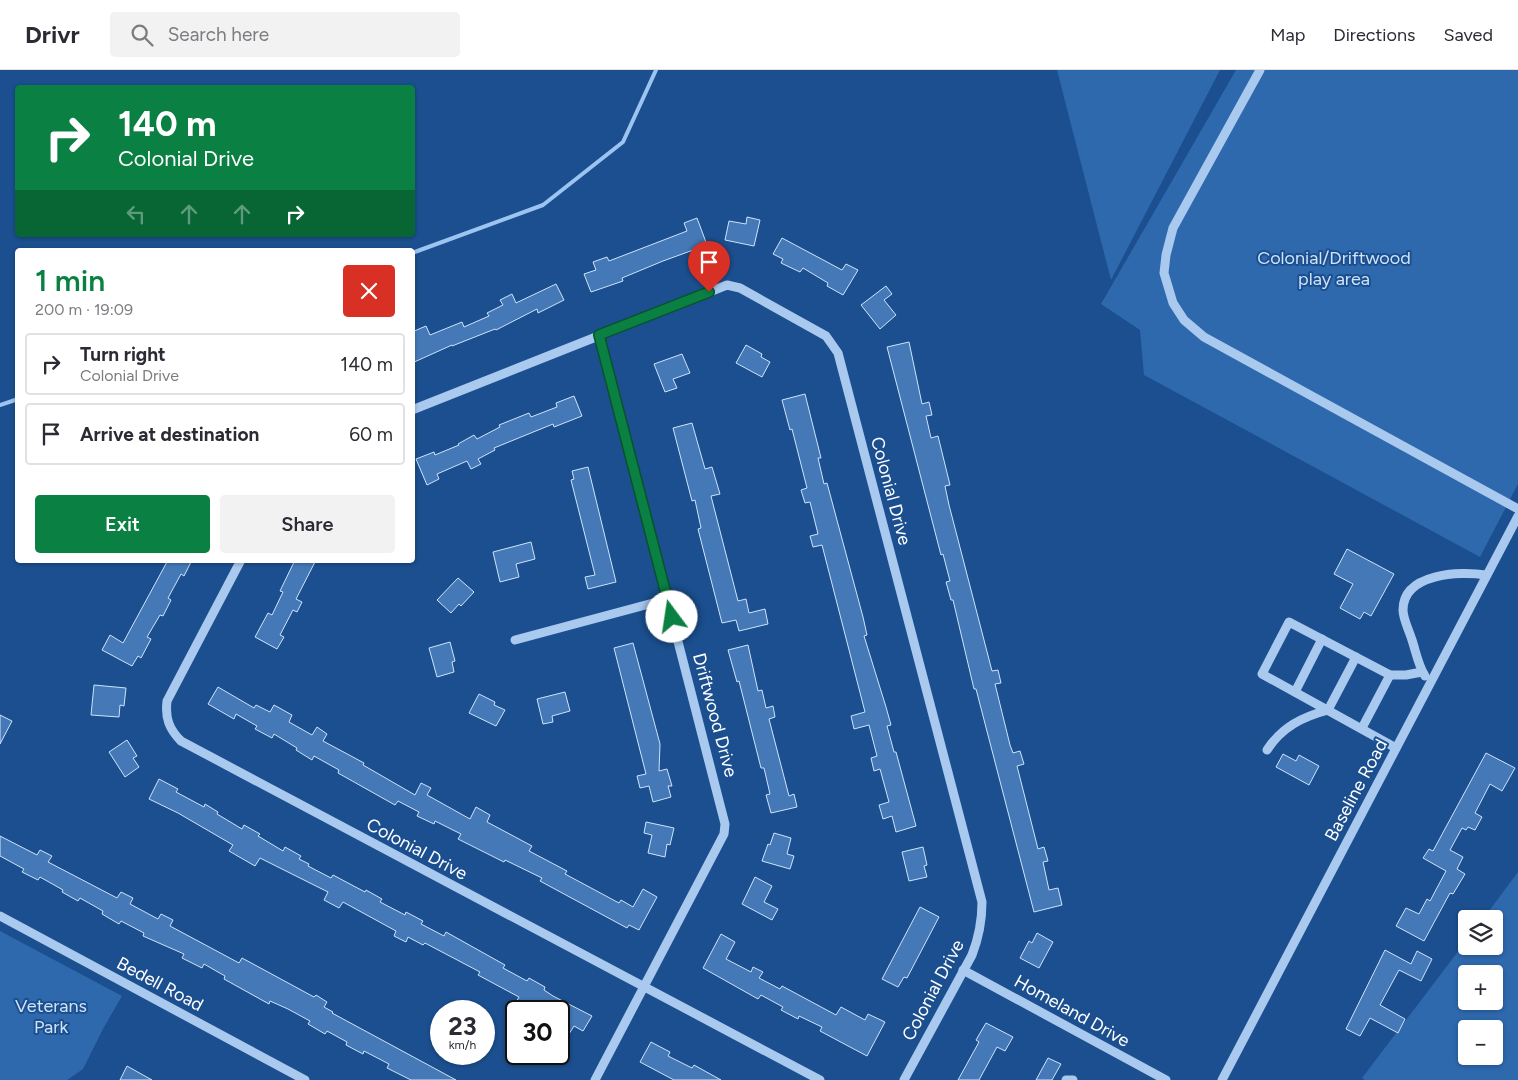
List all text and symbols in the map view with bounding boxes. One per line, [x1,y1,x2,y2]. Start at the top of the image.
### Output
search box [110,12,460,57]
text: Drivr [25,20,80,49]
icon: search [128,21,156,49]
text: Search here [168,23,269,46]
text: Map [1270,24,1305,46]
text: Directions [1333,24,1415,46]
text: Saved [1443,24,1493,46]
text: 140 m [118,103,216,145]
icon: right [35,105,100,170]
text: Colonial Drive [118,145,254,172]
icon: left [122,200,150,228]
icon: ahead [175,200,203,228]
icon: ahead [228,200,256,228]
icon: right [281,200,309,228]
pin [688,241,730,292]
park label: Colonial/Driftwood play area [1257,247,1411,290]
icon: arrive [695,248,723,276]
text: 1 min [35,262,105,299]
button: close [343,265,395,317]
text: 200 m · 19:09 [35,300,133,319]
text: Turn right [80,343,166,366]
icon: right [37,350,65,378]
text: 140 m [340,353,393,376]
text: Colonial Drive [80,366,179,385]
icon: arrive [37,420,65,448]
text: Arrive at destination [80,423,259,446]
text: 60 m [349,423,393,446]
street label: Colonial Drive [866,434,916,548]
button: Exit [35,495,210,553]
button: Share [220,495,395,553]
position arrow [645,590,697,642]
street label: Driftwood Drive [688,651,742,780]
street label: Baseline Road [1320,735,1392,845]
street label: Colonial Drive [363,813,471,885]
map controls [1458,910,1503,1065]
button: layers [1458,910,1503,955]
street label: Colonial Drive [897,936,969,1044]
street label: Bedell Road [113,952,207,1016]
button: + [1458,965,1503,1010]
street label: Homeland Drive [1010,970,1134,1052]
park label: Veterans Park [15,995,87,1038]
speed limit sign: 30 [505,1000,570,1065]
text: 23 [448,1011,477,1041]
button: − [1458,1020,1503,1065]
text: km/h [449,1038,476,1052]

